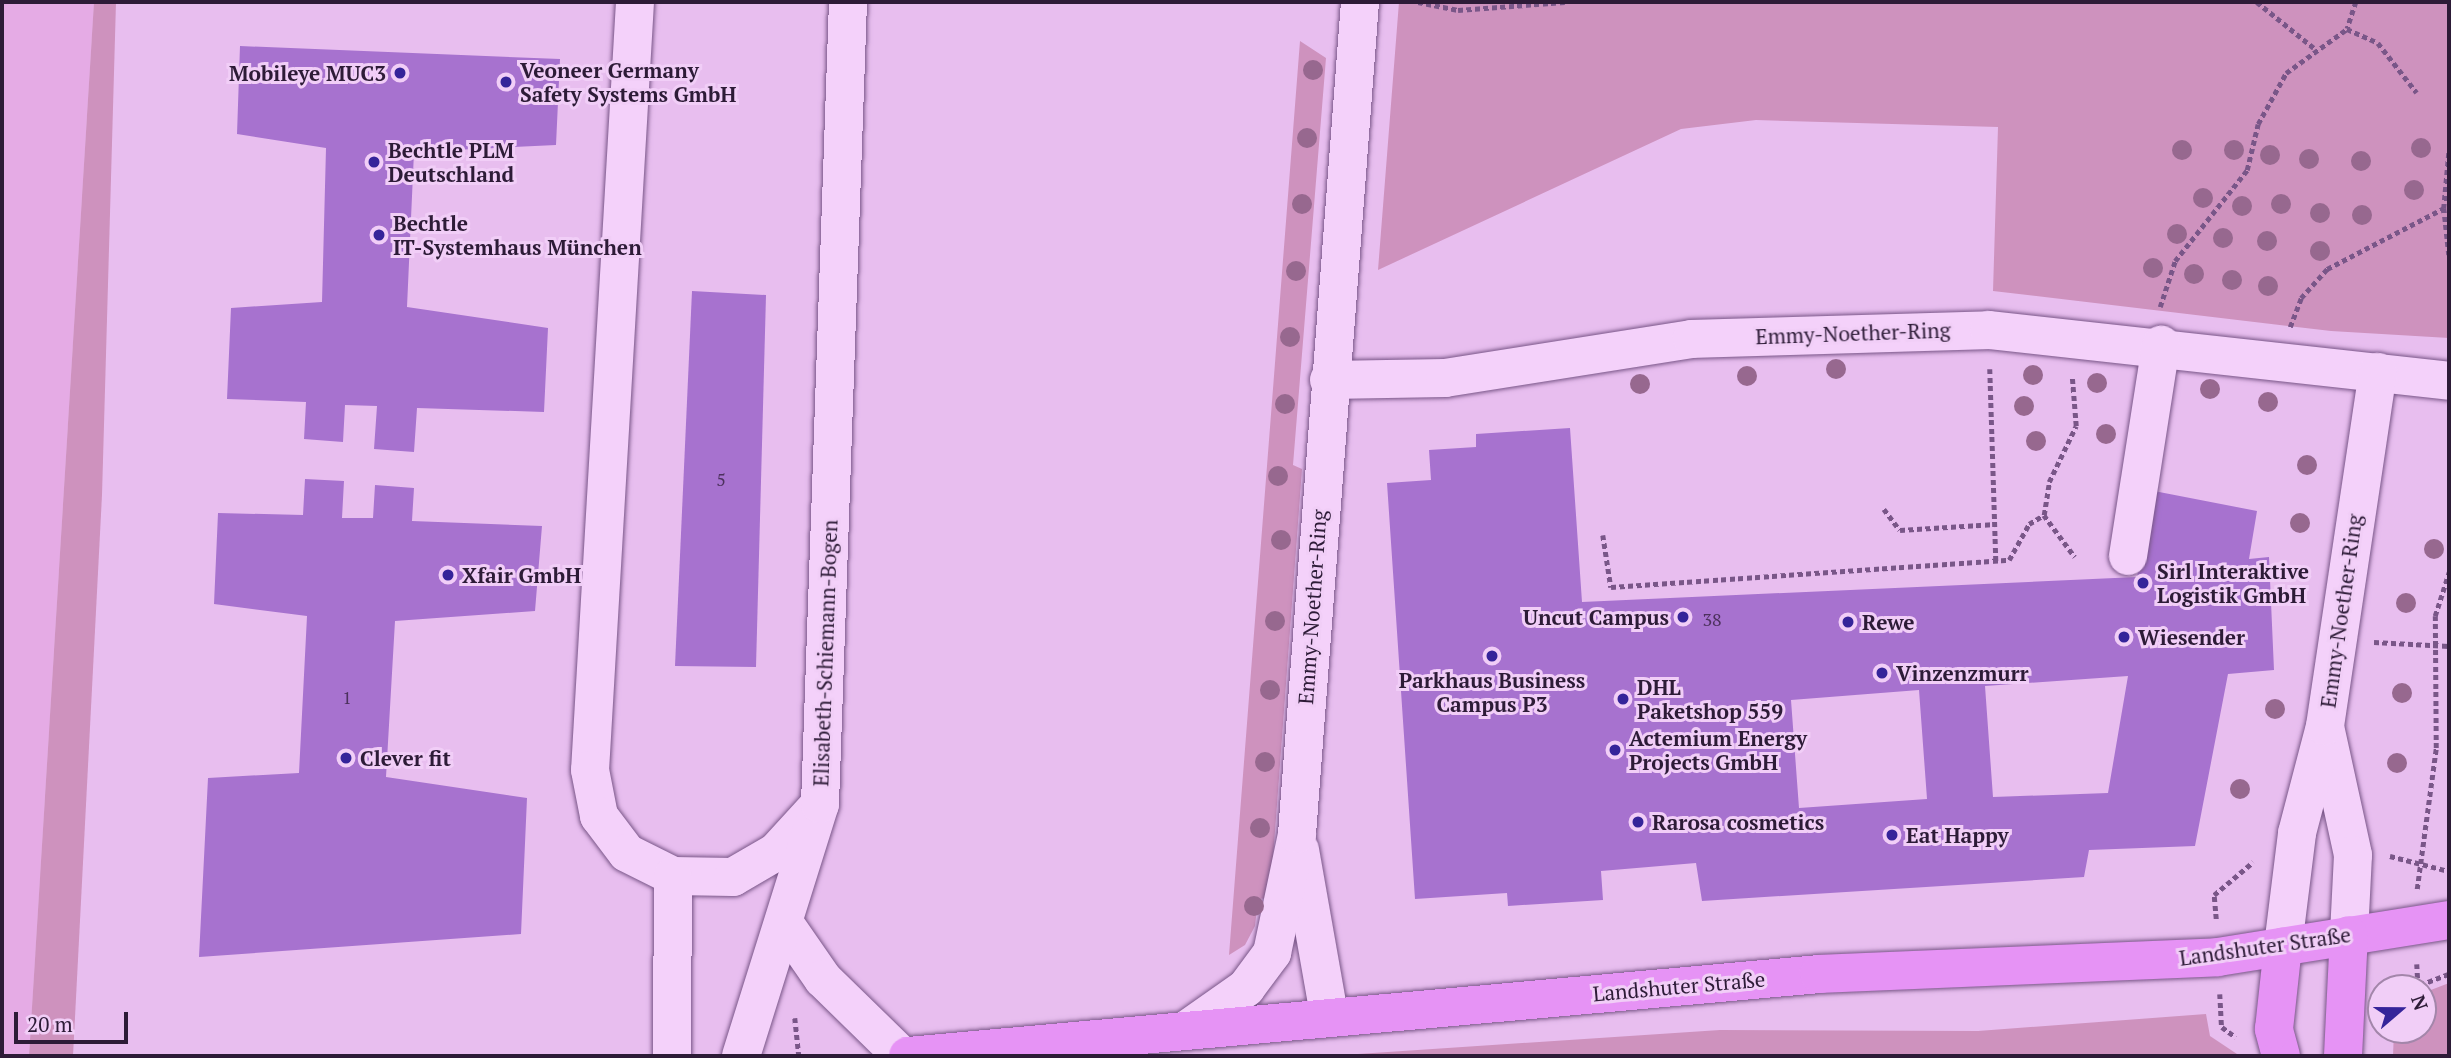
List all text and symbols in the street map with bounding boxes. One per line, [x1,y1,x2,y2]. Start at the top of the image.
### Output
place label: Veoneer Germany Safety Systems GmbH [520,57,737,107]
place label: Mobileye MUC3 [229,60,386,86]
marker: Mobileye MUC3 [392,65,408,81]
marker: Veoneer Germany Safety Systems GmbH [498,74,514,90]
place label: Bechtle PLM Deutschland [388,137,514,187]
marker: Bechtle PLM Deutschland [366,154,382,170]
place label: Bechtle IT-Systemhaus München [393,210,642,260]
marker: Bechtle IT-Systemhaus München [371,227,387,243]
street label: Emmy-Noether-Ring [1755,317,1951,349]
house number: 5 [716,468,726,490]
street label: Emmy-Noether-Ring [1293,509,1331,705]
street label: Emmy-Noether-Ring [2315,513,2367,709]
street label: Elisabeth-Schiemann-Bogen [808,519,842,787]
place label: Sirl Interaktive Logistik GmbH [2157,558,2309,608]
place label: Xfair GmbH [462,562,581,588]
marker: Xfair GmbH [440,567,456,583]
marker: Sirl Interaktive Logistik GmbH [2135,575,2151,591]
place label: Uncut Campus [1523,604,1669,630]
house number: 38 [1702,608,1722,630]
marker: Uncut Campus [1675,609,1691,625]
place label: Rewe [1862,609,1915,635]
marker: Rewe [1840,614,1856,630]
place label: Wiesender [2138,624,2245,650]
marker: Wiesender [2116,629,2132,645]
marker: Parkhaus Business Campus P3 [1484,648,1500,664]
place label: Vinzenzmurr [1896,660,2029,686]
marker: Vinzenzmurr [1874,665,1890,681]
place label: Parkhaus Business Campus P3 [1399,667,1585,717]
place label: DHL Paketshop 559 [1637,674,1783,724]
house number: 1 [342,686,352,708]
marker: DHL Paketshop 559 [1615,691,1631,707]
place label: Actemium Energy Projects GmbH [1629,725,1807,775]
marker: Actemium Energy Projects GmbH [1607,742,1623,758]
place label: Clever fit [360,745,451,771]
marker: Clever fit [338,750,354,766]
place label: Rarosa cosmetics [1652,809,1824,835]
marker: Rarosa cosmetics [1630,814,1646,830]
place label: Eat Happy [1906,822,2009,848]
marker: Eat Happy [1884,827,1900,843]
street label: Landshuter Straße [2178,921,2352,971]
street label: Landshuter Straße [1592,966,1766,1006]
north arrow [2367,974,2437,1044]
text: N [2406,991,2435,1013]
scale bar [18,998,131,1042]
text: 20 m [27,1010,73,1038]

